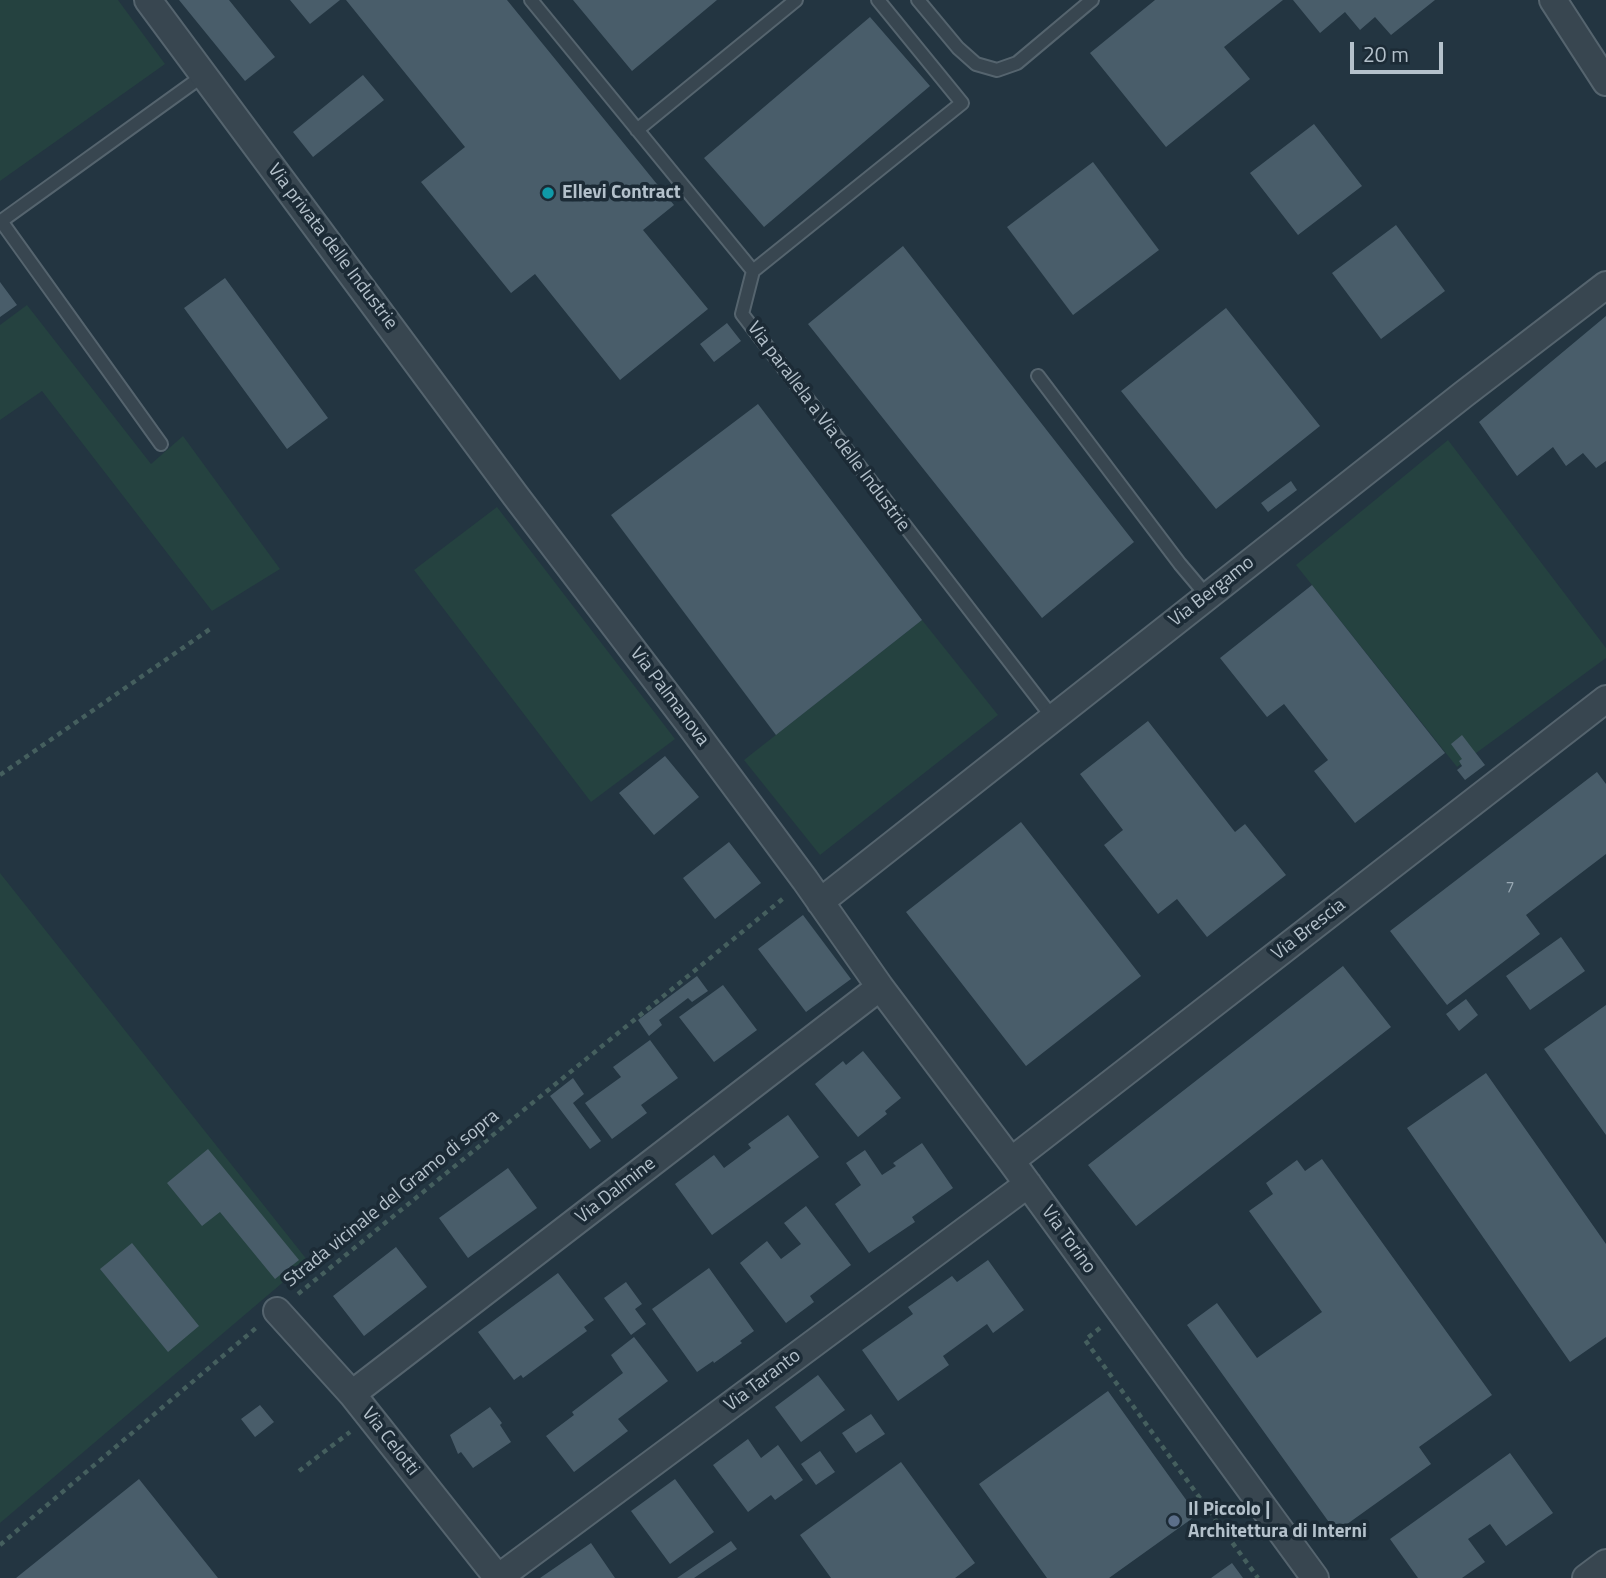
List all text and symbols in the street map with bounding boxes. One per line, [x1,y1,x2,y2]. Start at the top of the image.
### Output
scale bar [1354,28,1447,72]
text: 20 m [1363,38,1409,70]
street label: Via privata delle Industrie [262,160,402,334]
place label: Ellevi Contract [562,182,681,204]
marker: Ellevi Contract [540,185,556,201]
street label: Via parallela a Via delle Industrie [742,318,914,536]
street label: Via Bergamo [1165,552,1259,632]
street label: Via Palmanova [624,643,714,751]
house number: 7 [1506,878,1514,898]
street label: Via Brescia [1268,894,1350,966]
street label: Strada vicinale del Gramo di sopra [280,1105,504,1293]
street label: Via Dalmine [572,1153,660,1229]
street label: Via Torino [1036,1202,1100,1278]
street label: Via Taranto [720,1345,806,1417]
street label: Via Celotti [356,1403,424,1481]
place label: Il Piccolo | Architettura di Interni [1188,1499,1367,1543]
marker: Il Piccolo | Architettura di Interni [1166,1513,1182,1529]

